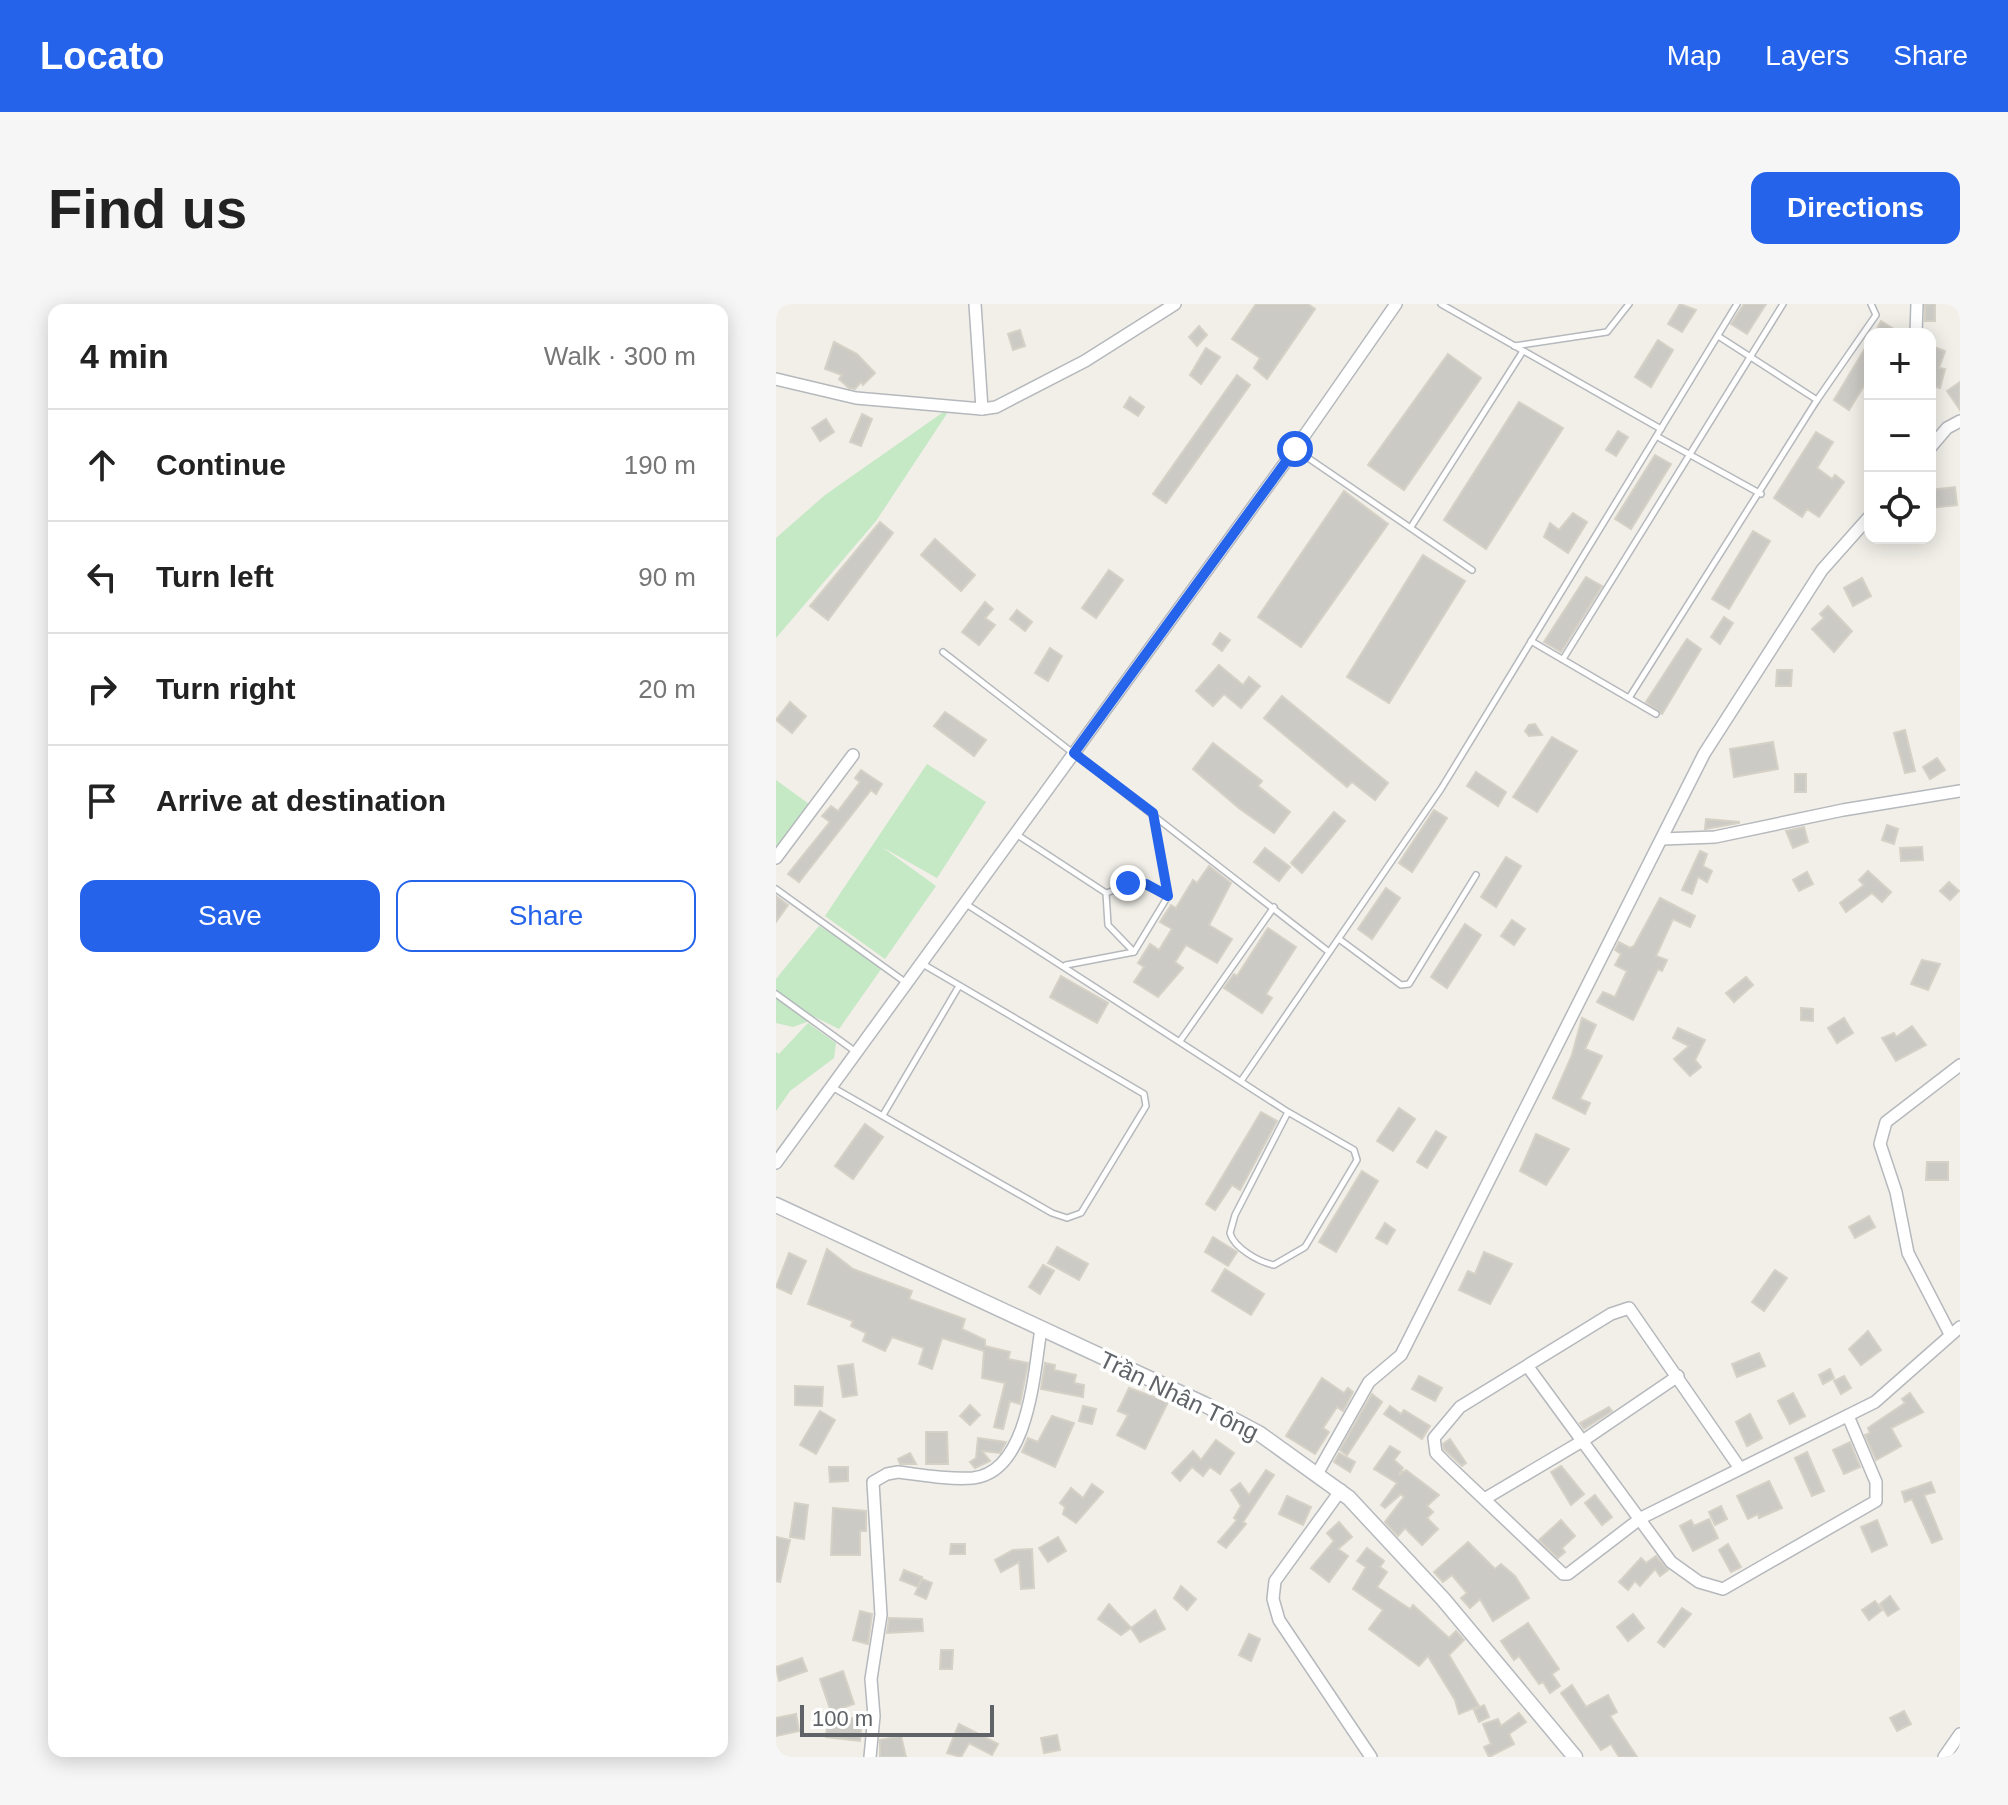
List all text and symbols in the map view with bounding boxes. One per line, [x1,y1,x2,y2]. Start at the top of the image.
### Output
text: Locato [40,35,165,77]
text: Map [1667,40,1721,71]
text: Layers [1765,40,1849,71]
text: Share [1893,40,1968,71]
button: Directions [1751,172,1960,244]
text: Find us [48,177,247,240]
map controls [1864,328,1936,544]
button: + [1864,328,1936,400]
text: 4 min [80,337,169,375]
text: Walk · 300 m [544,341,696,371]
button: − [1864,400,1936,472]
route start [1277,431,1313,467]
icon: ahead [80,443,124,487]
text: Continue [156,448,286,481]
text: 190 m [624,450,696,480]
button: locate [1864,472,1936,544]
icon: left [80,555,124,599]
text: Turn left [156,560,274,593]
text: 90 m [638,562,696,592]
icon: right [80,667,124,711]
text: Turn right [156,672,295,705]
text: 20 m [638,674,696,704]
icon: arrive [80,779,124,823]
text: Arrive at destination [156,784,446,817]
route end [1110,865,1146,901]
button: Save [80,880,380,952]
button: Share [396,880,696,952]
street label: Trần Nhân Tông [1095,1345,1263,1446]
scale bar [800,1701,994,1737]
text: 100 m [812,1706,873,1731]

